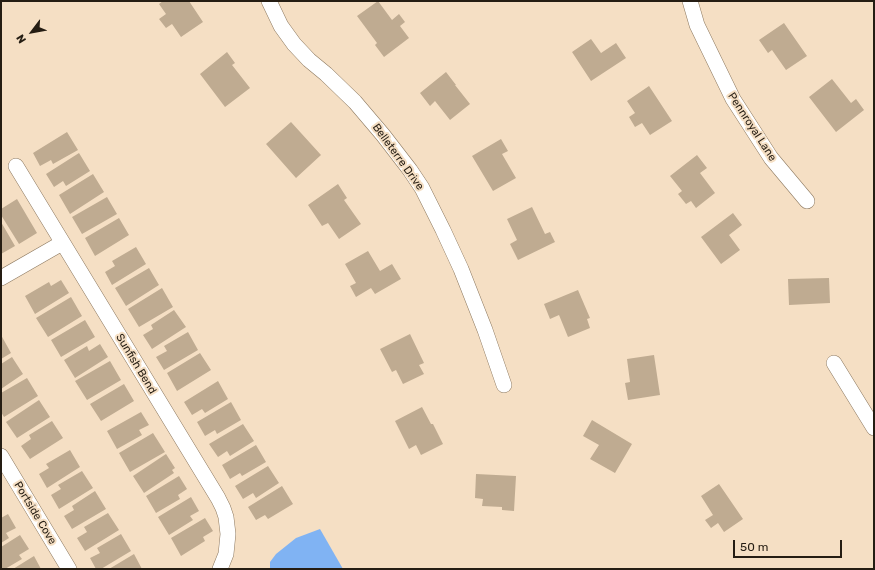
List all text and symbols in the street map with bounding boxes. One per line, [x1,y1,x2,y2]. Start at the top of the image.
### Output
north arrow [12,12,52,52]
text: N [14,32,29,45]
street label: Pennroyal Lane [725,90,779,164]
street label: Belleterre Drive [369,121,427,193]
street label: Sunfish Bend [113,332,159,396]
street label: Portside Cove [11,479,59,547]
scale bar [735,532,844,558]
text: 50 m [740,540,768,554]

